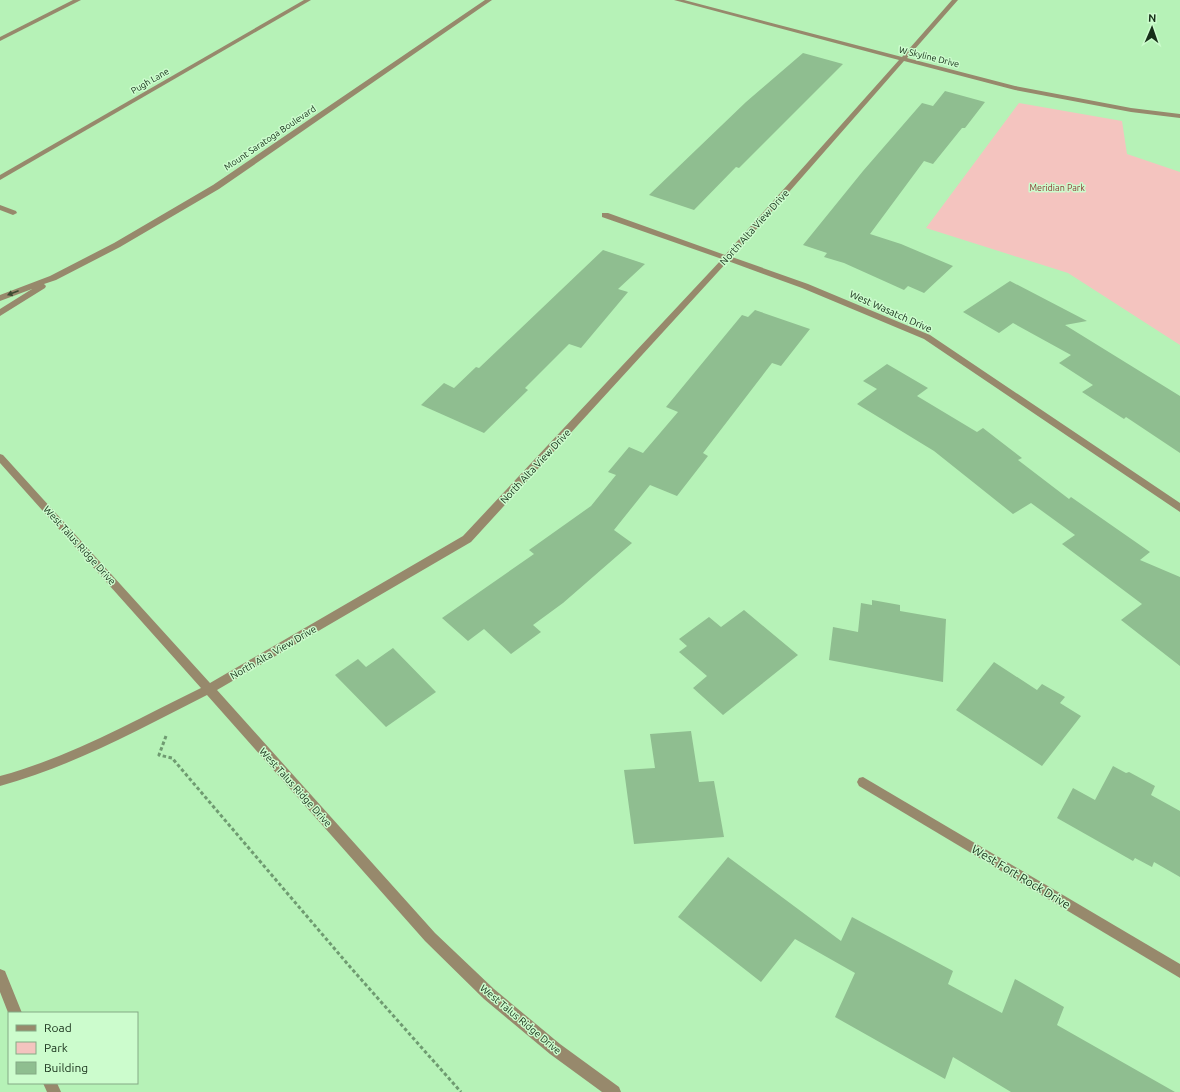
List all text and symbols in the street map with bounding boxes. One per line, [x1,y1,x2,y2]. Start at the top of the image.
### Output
north arrow [1132,8,1172,48]
text: N [1148,12,1157,24]
street label: W Skyline Drive [898,45,960,69]
street label: Pugh Lane [129,66,171,96]
street label: Mount Saratoga Boulevard [222,104,318,172]
park label: Meridian Park [1029,183,1085,193]
street label: North Alta View Drive [718,187,791,267]
street label: West Wasatch Drive [848,288,934,335]
one-way arrow [7,290,19,296]
street label: North Alta View Drive [498,427,573,506]
street label: West Talus Ridge Drive [41,504,118,587]
street label: North Alta View Drive [228,623,318,682]
street label: West Talus Ridge Drive [257,746,334,829]
street label: West Fort Rock Drive [970,842,1073,911]
street label: West Talus Ridge Drive [478,982,563,1056]
legend [8,1012,138,1084]
text: Road [44,1021,72,1034]
text: Park [44,1041,68,1054]
text: Building [44,1061,88,1074]

